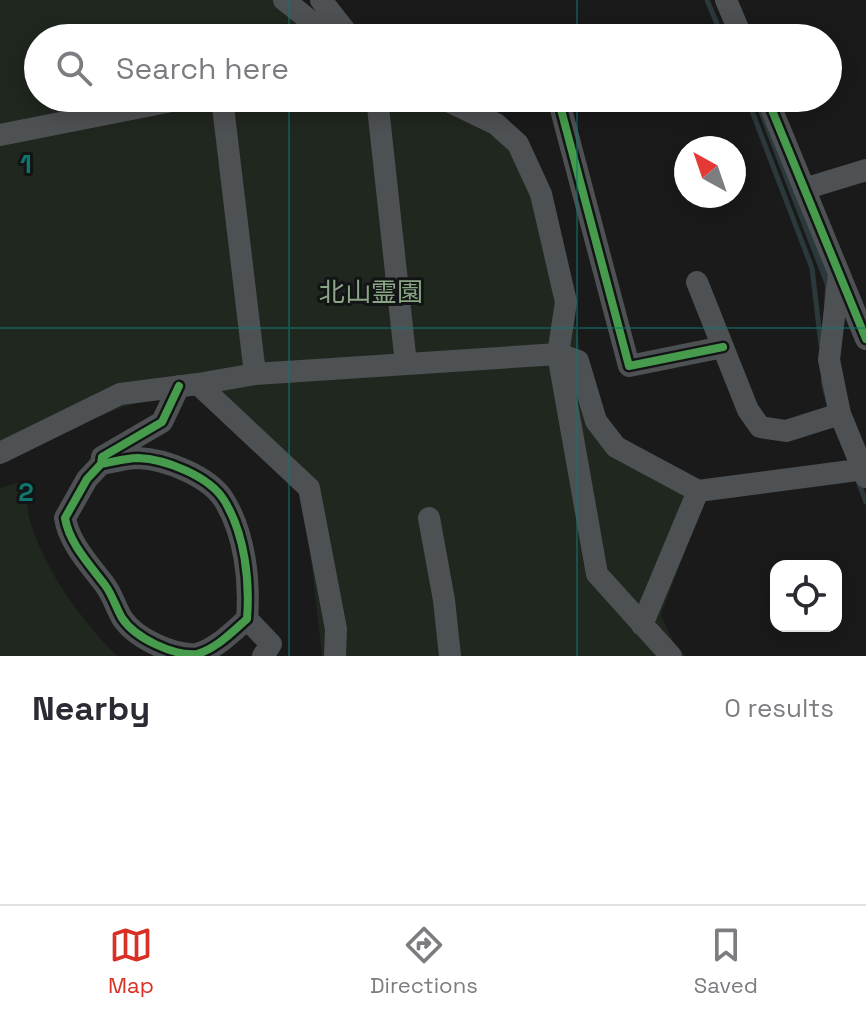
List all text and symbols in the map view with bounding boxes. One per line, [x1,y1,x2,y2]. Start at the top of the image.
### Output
search box [24,24,842,112]
icon: search [52,46,96,90]
text: Search here [116,49,289,88]
north arrow [674,136,746,208]
text: 1 [20,147,32,181]
park label: 北山霊園 [319,275,423,309]
text: 2 [18,475,34,509]
map controls [770,560,842,632]
button: locate [770,560,842,632]
text: Nearby [32,687,150,730]
text: 0 results [724,691,834,725]
tab: Map [108,923,154,999]
tab: Directions [370,923,478,999]
tab: Saved [694,923,758,999]

